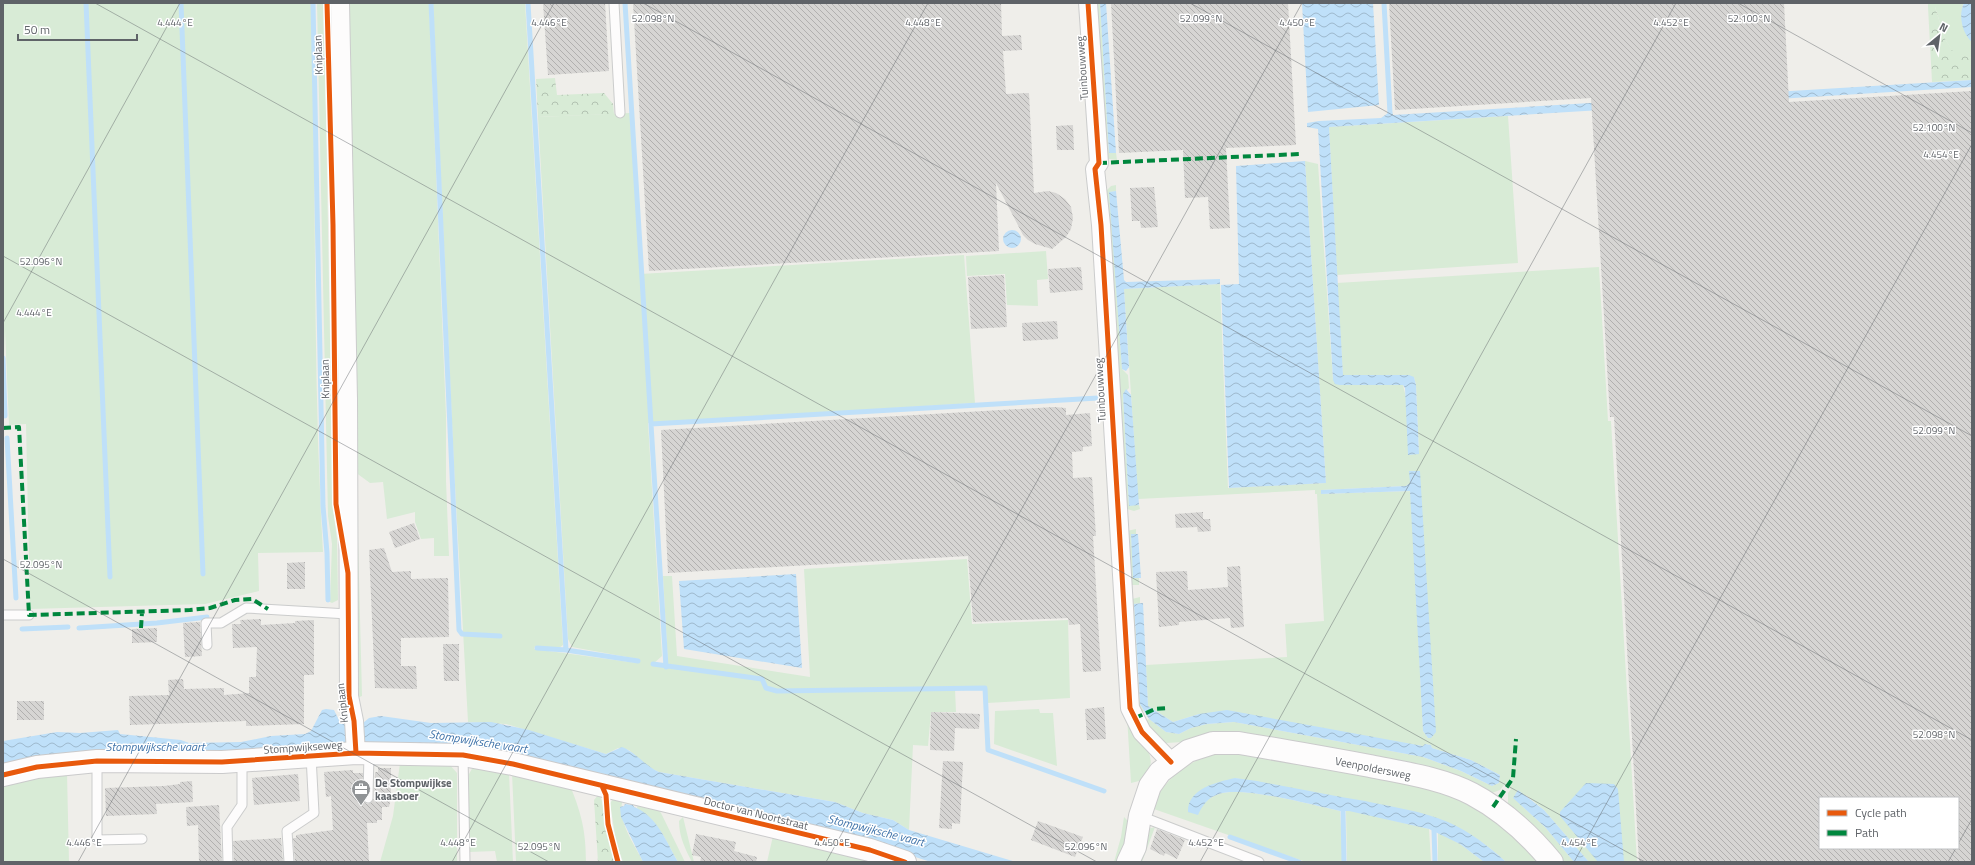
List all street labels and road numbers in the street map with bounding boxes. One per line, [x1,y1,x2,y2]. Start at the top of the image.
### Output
street label: Kniplaan [309,35,327,75]
street label: Tuinbouwweg [1072,35,1092,101]
street label: Tuinbouwweg [1090,357,1110,423]
street label: Kniplaan [317,359,333,399]
street label: Kniplaan [332,682,352,724]
street label: Stompwijkseweg [263,736,343,758]
street label: Veenpoldersweg [1334,753,1413,783]
street label: Doctor van Noortstraat [702,792,810,834]

